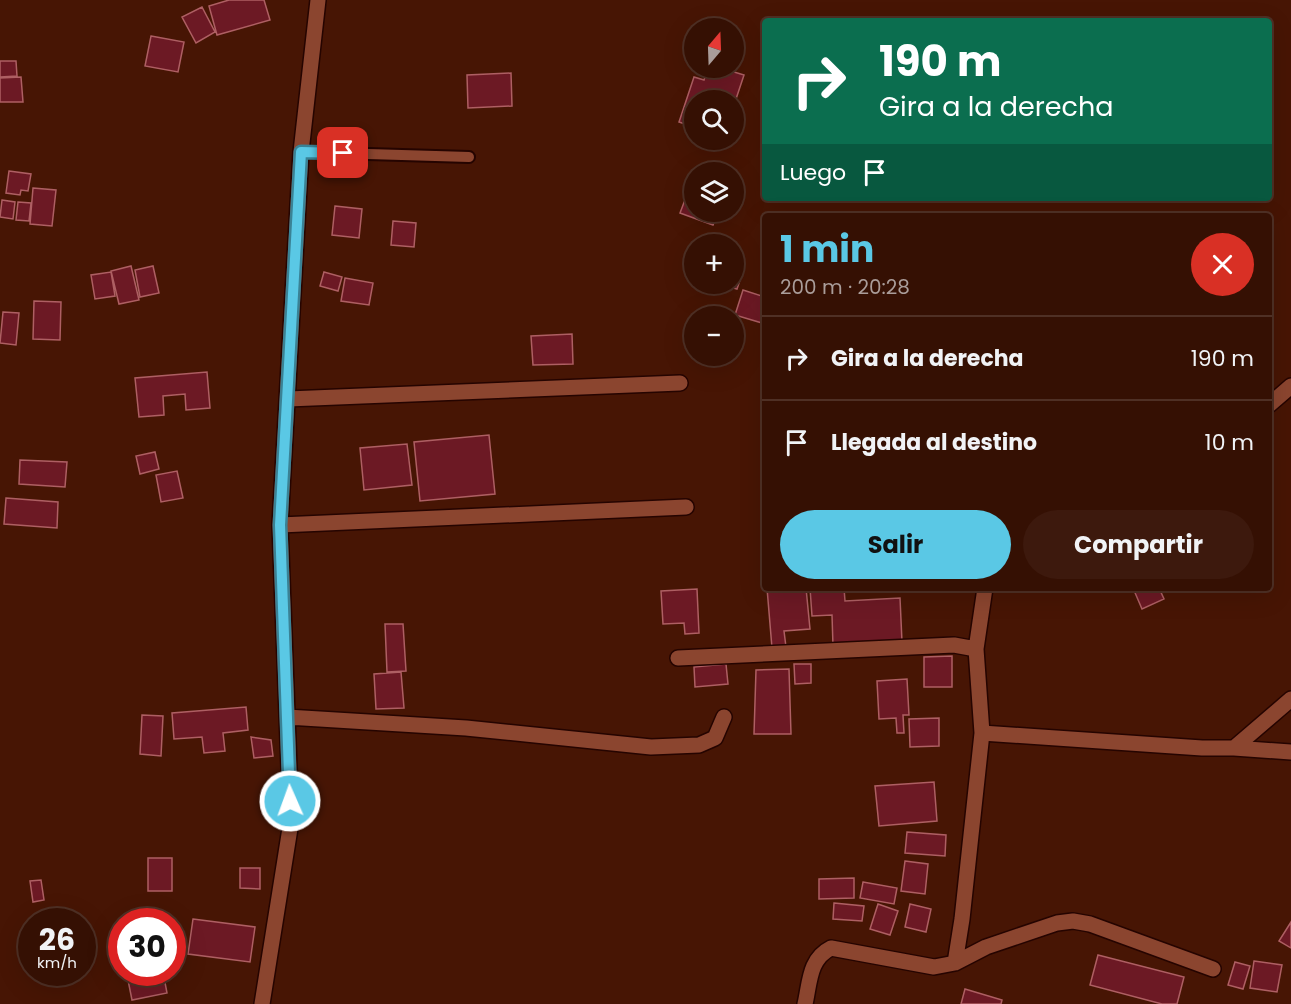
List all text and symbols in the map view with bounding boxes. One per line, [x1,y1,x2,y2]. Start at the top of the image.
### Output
north arrow [684,18,744,78]
map controls [684,18,744,366]
text: 190 m [879,32,1001,91]
icon: right [780,42,858,120]
text: Gira a la derecha [879,88,1113,125]
button: search [684,90,744,150]
pin [317,127,368,178]
icon: arrive [326,136,359,169]
icon: arrive [858,156,891,189]
text: Luego [780,157,846,188]
button: layers [684,162,744,222]
text: 1 min [780,224,874,275]
button: close [1191,233,1254,296]
button: + [684,234,744,294]
text: 200 m · 20:28 [780,273,910,301]
button: − [684,306,744,366]
icon: right [780,342,813,375]
text: Gira a la derecha [831,343,1024,374]
text: 190 m [1191,343,1254,374]
icon: arrive [780,426,813,459]
text: Llegada al destino [831,427,1037,458]
text: 10 m [1205,427,1254,458]
button: Salir [780,510,1011,579]
button: Compartir [1023,510,1254,579]
position arrow [258,769,322,833]
speed limit sign: 30 [108,908,186,986]
text: 26 [39,918,75,961]
text: km/h [37,952,77,973]

